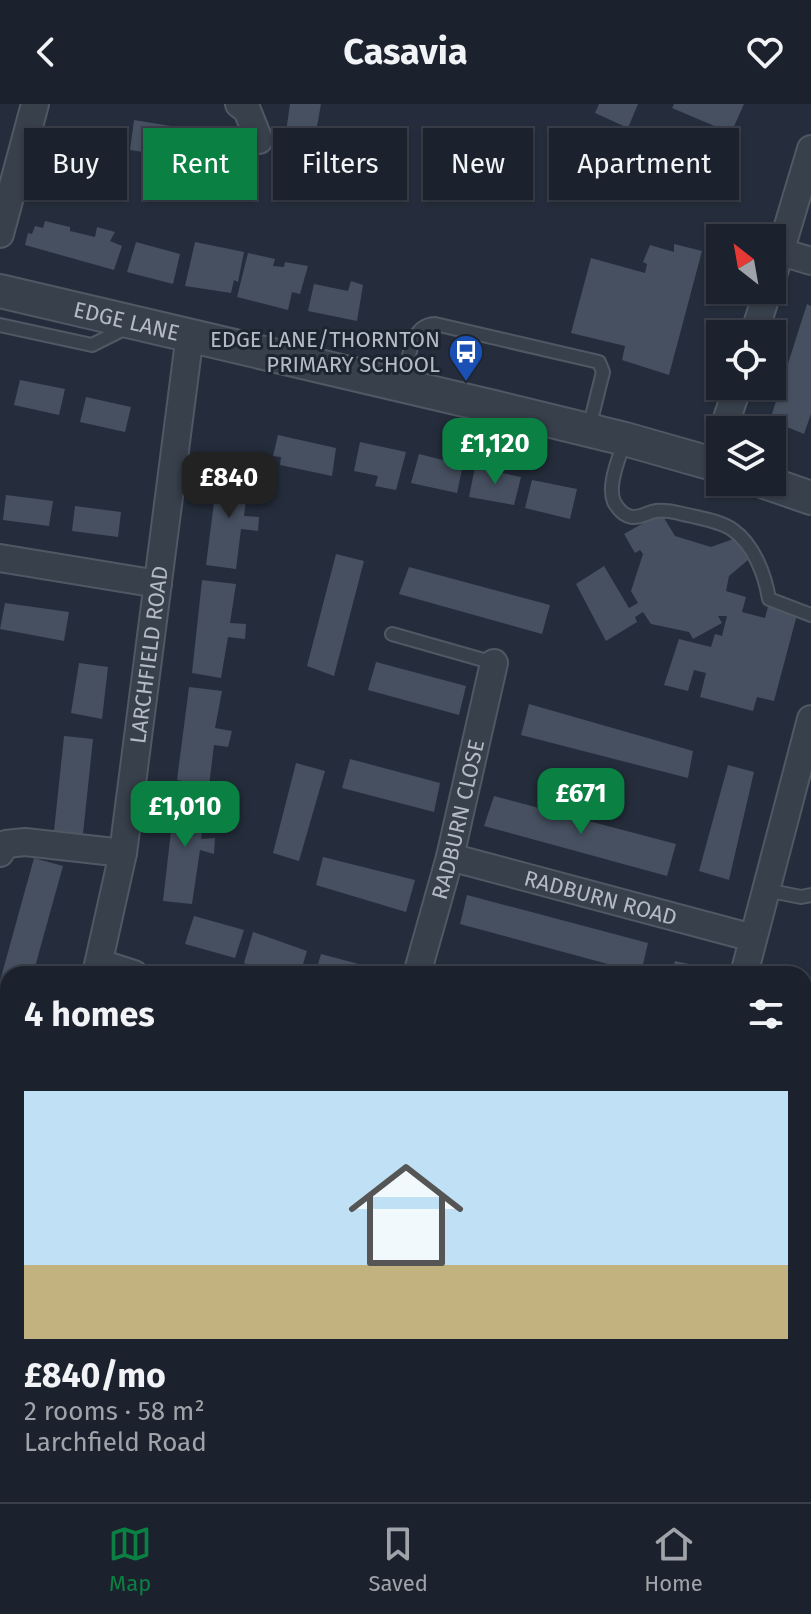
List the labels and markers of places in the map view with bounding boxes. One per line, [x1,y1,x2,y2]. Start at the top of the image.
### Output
place label: EDGE LANE/THORNTON PRIMARY SCHOOL [210,326,440,378]
bus stop icon: EDGE LANE/THORNTON PRIMARY SCHOOL [447,333,485,383]
pin: £1,120 [430,418,560,486]
pin: £840 [182,452,276,520]
pin: £671 [534,768,628,836]
pin: £1,010 [120,781,250,849]

